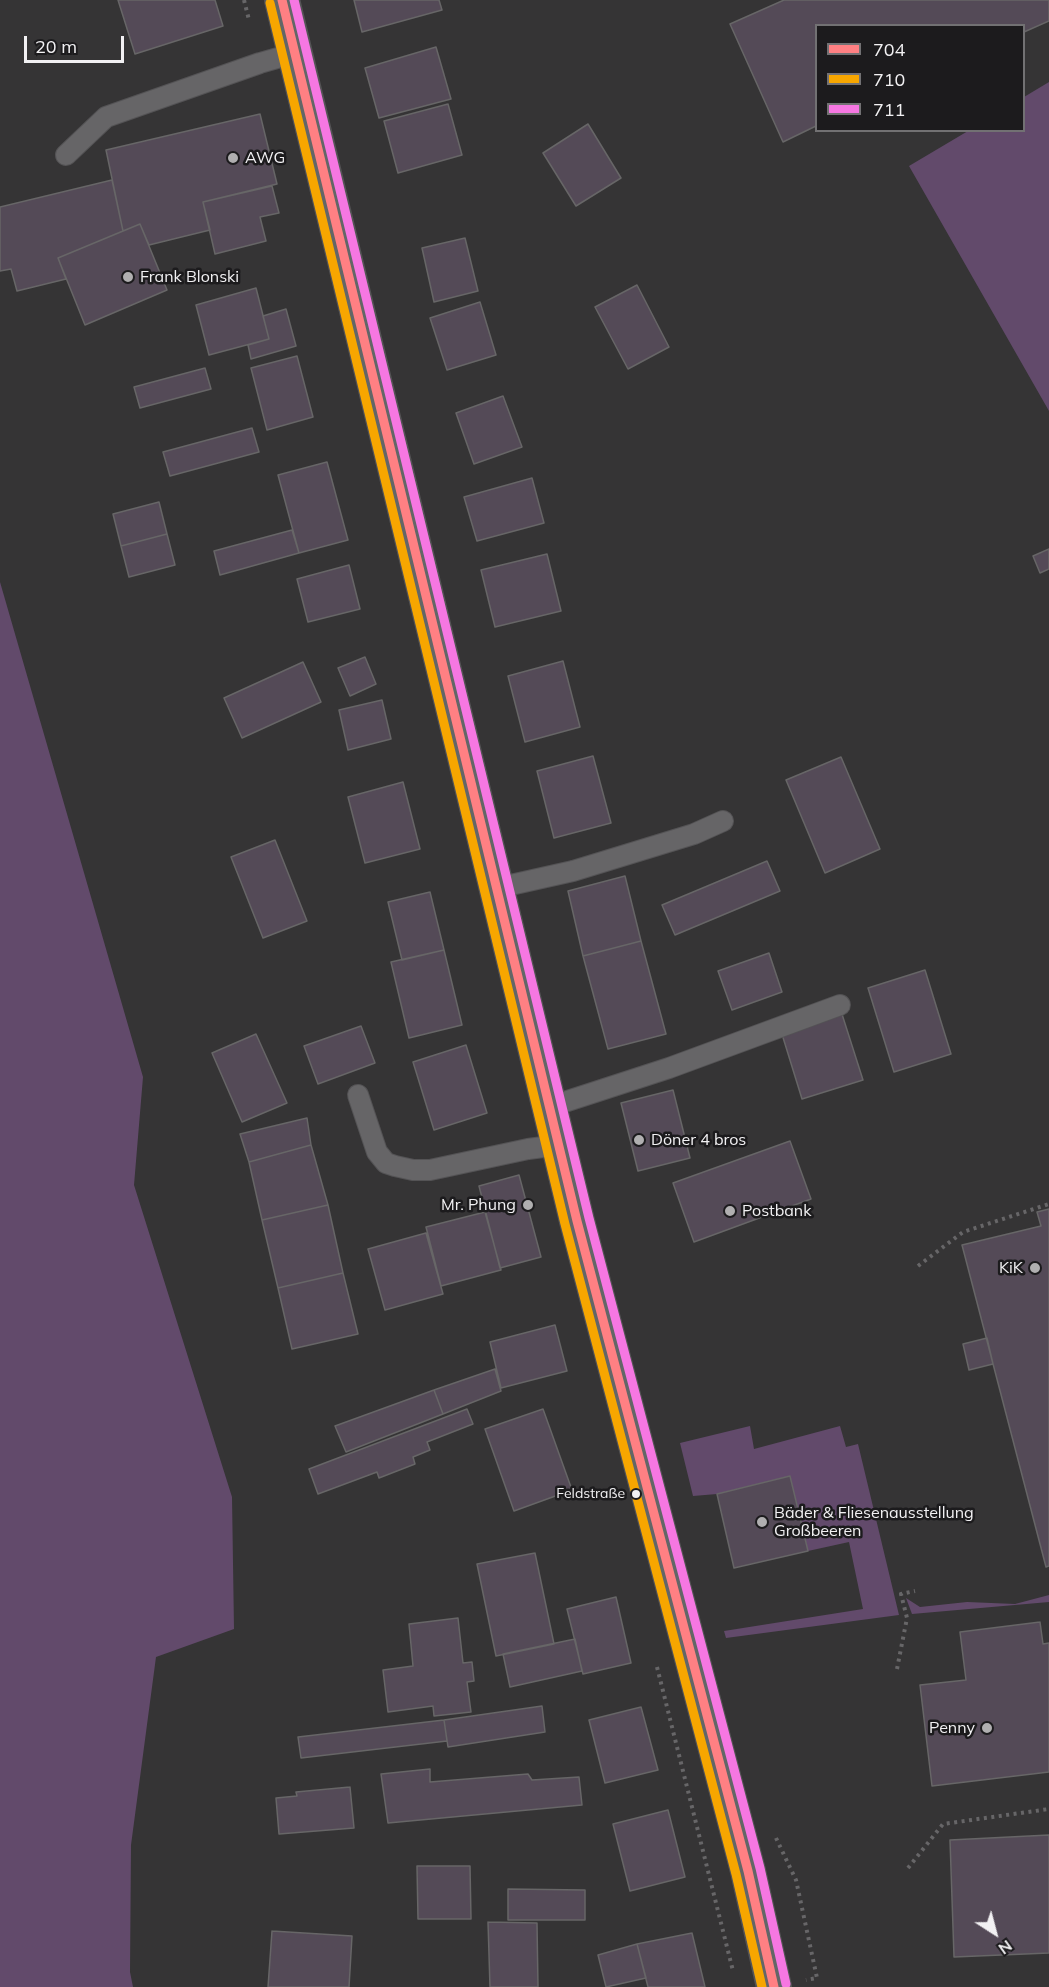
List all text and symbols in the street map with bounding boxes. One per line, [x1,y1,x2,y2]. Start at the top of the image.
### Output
scale bar [27,24,128,62]
legend [815,24,1025,132]
text: 20 m [35,35,77,58]
text: 704 [873,38,905,61]
text: 710 [873,68,905,91]
text: 711 [873,98,905,121]
place label: AWG [245,148,285,168]
marker: AWG [226,151,240,165]
place label: Frank Blonski [140,267,239,287]
marker: Frank Blonski [121,270,135,284]
place label: Döner 4 bros [651,1130,746,1150]
marker: Döner 4 bros [632,1133,646,1147]
place label: Mr. Phung [441,1195,516,1215]
marker: Mr. Phung [521,1198,535,1212]
place label: Postbank [742,1201,811,1221]
marker: Postbank [723,1204,737,1218]
place label: KiK [999,1258,1023,1278]
marker: KiK [1028,1261,1042,1275]
place label: Feldstraße [556,1486,625,1502]
marker: Feldstraße [630,1488,642,1500]
place label: Bäder & Fliesenausstellung Großbeeren [774,1503,974,1541]
marker: Bäder & Fliesenausstellung Großbeeren [755,1515,769,1529]
place label: Penny [929,1718,975,1738]
marker: Penny [980,1721,994,1735]
north arrow [965,1903,1025,1963]
text: N [995,1936,1016,1959]

